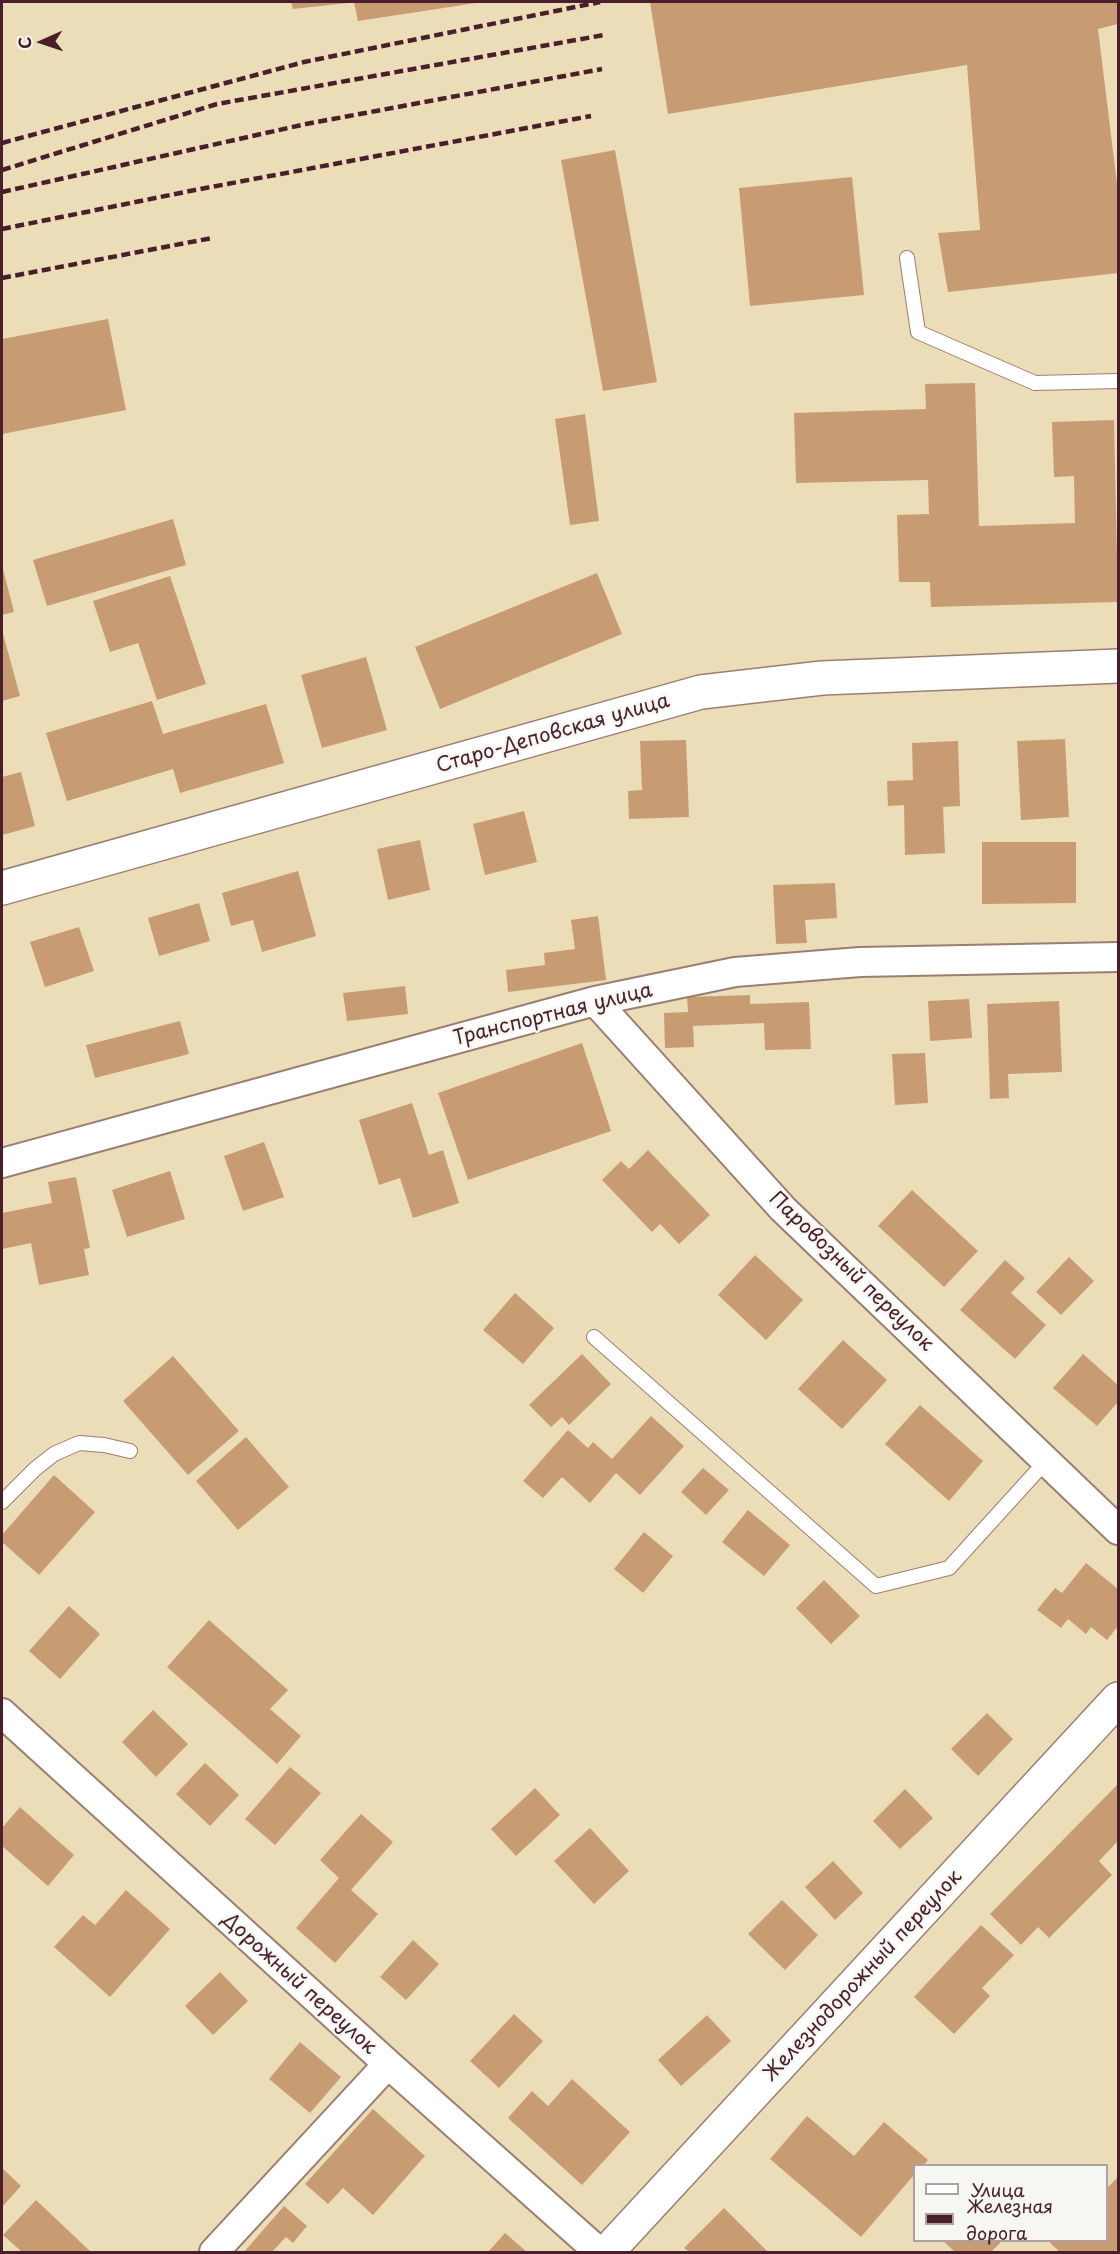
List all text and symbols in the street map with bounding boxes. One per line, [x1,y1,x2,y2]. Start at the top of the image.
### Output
north arrow [12,12,72,72]
text: С [12,36,36,50]
street label: Старо-Деповская улица [434,689,672,779]
street label: Транспортная улица [451,979,655,1051]
street label: Паровозный переулок [764,1187,938,1357]
street label: Железнодорожный переулок [759,1865,967,2087]
street label: Дорожный переулок [217,1908,381,2060]
legend [913,2164,1108,2242]
text: Улица [971,2176,1025,2203]
text: Железная дорога [966,2192,1053,2246]

